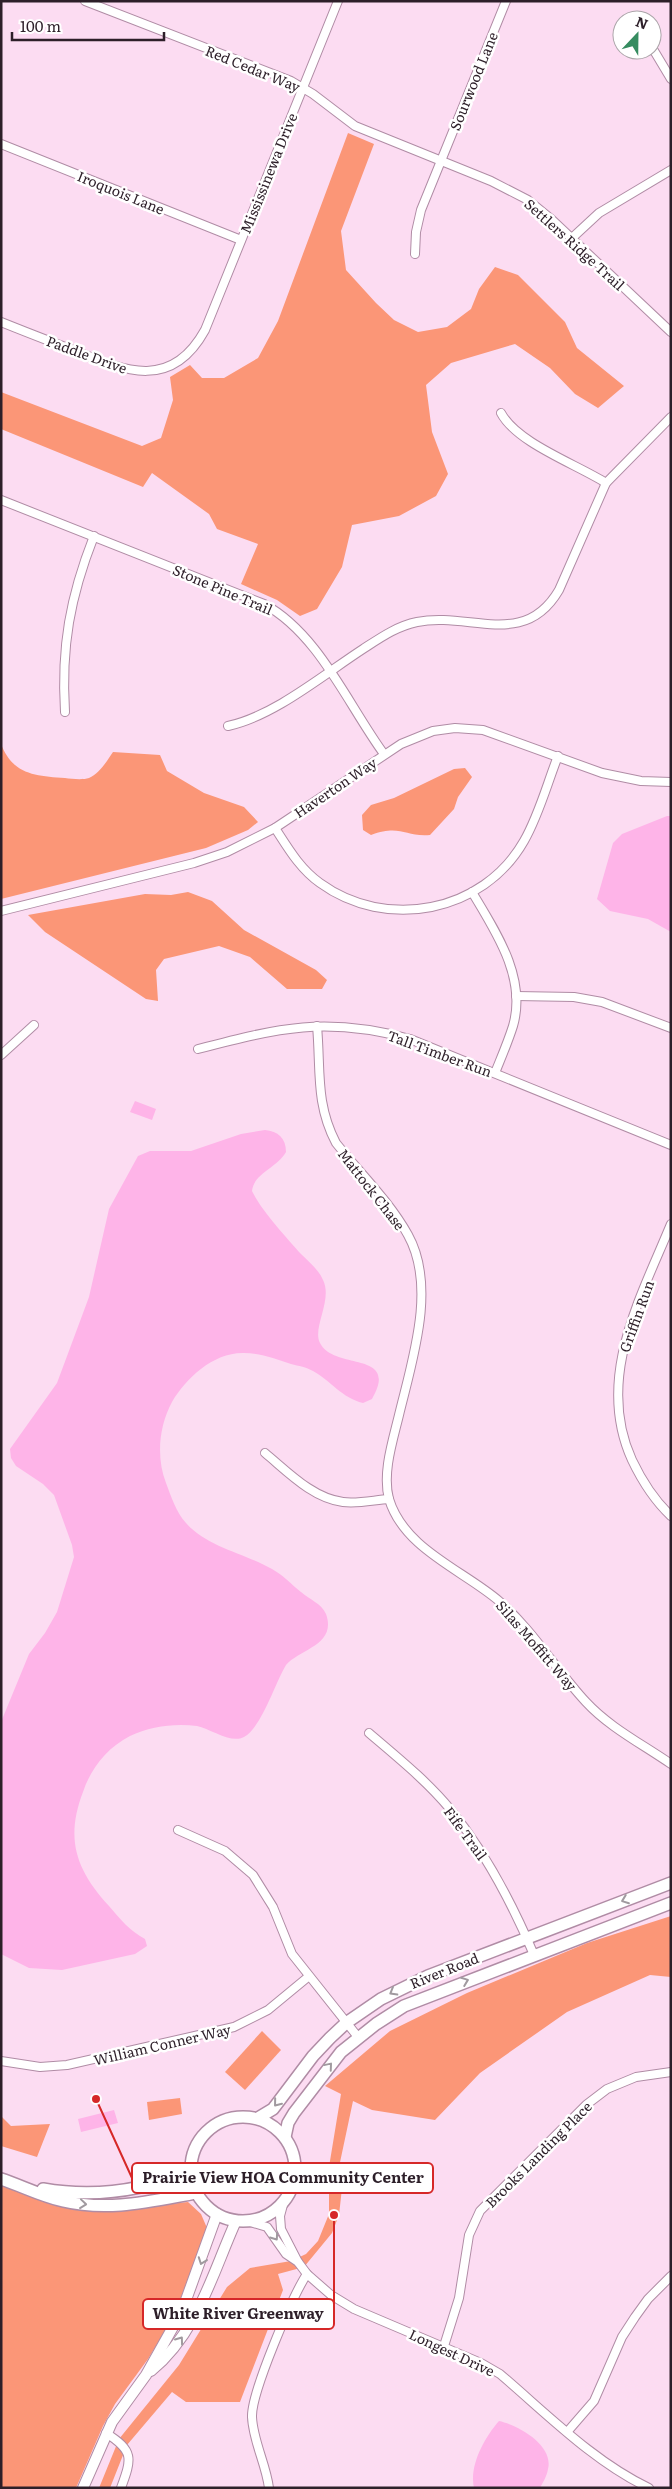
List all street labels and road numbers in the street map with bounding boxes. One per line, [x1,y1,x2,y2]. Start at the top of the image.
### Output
street label: Sourwood Lane [444,29,502,133]
street label: Red Cedar Way [203,40,304,96]
street label: Mississinewa Drive [235,110,301,236]
street label: Iroquois Lane [74,165,168,219]
street label: Settlers Ridge Trail [521,194,630,295]
street label: Paddle Drive [44,330,130,378]
street label: Stone Pine Trail [170,559,276,619]
street label: Haverton Way [290,751,381,822]
street label: Tall Timber Run [385,1025,495,1081]
street label: Mattock Chase [334,1144,410,1234]
street label: Griffin Run [614,1277,658,1355]
street label: Silas Moffitt Way [492,1595,583,1695]
street label: Fife Trail [440,1802,493,1864]
street label: River Road [406,1947,482,1993]
street label: William Conner Way [91,2018,233,2070]
street label: Brooks Landing Place [480,2096,596,2212]
street label: Longest Drive [406,2323,498,2381]

